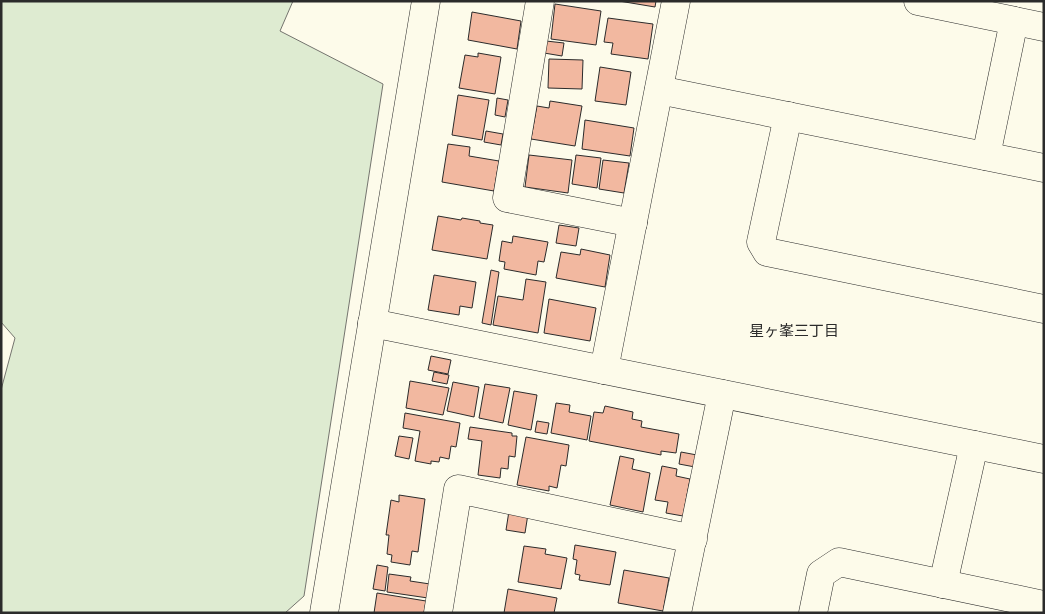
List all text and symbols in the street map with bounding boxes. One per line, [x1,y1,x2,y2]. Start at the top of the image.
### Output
district label: 星ヶ峯三丁目 [749,322,839,341]

